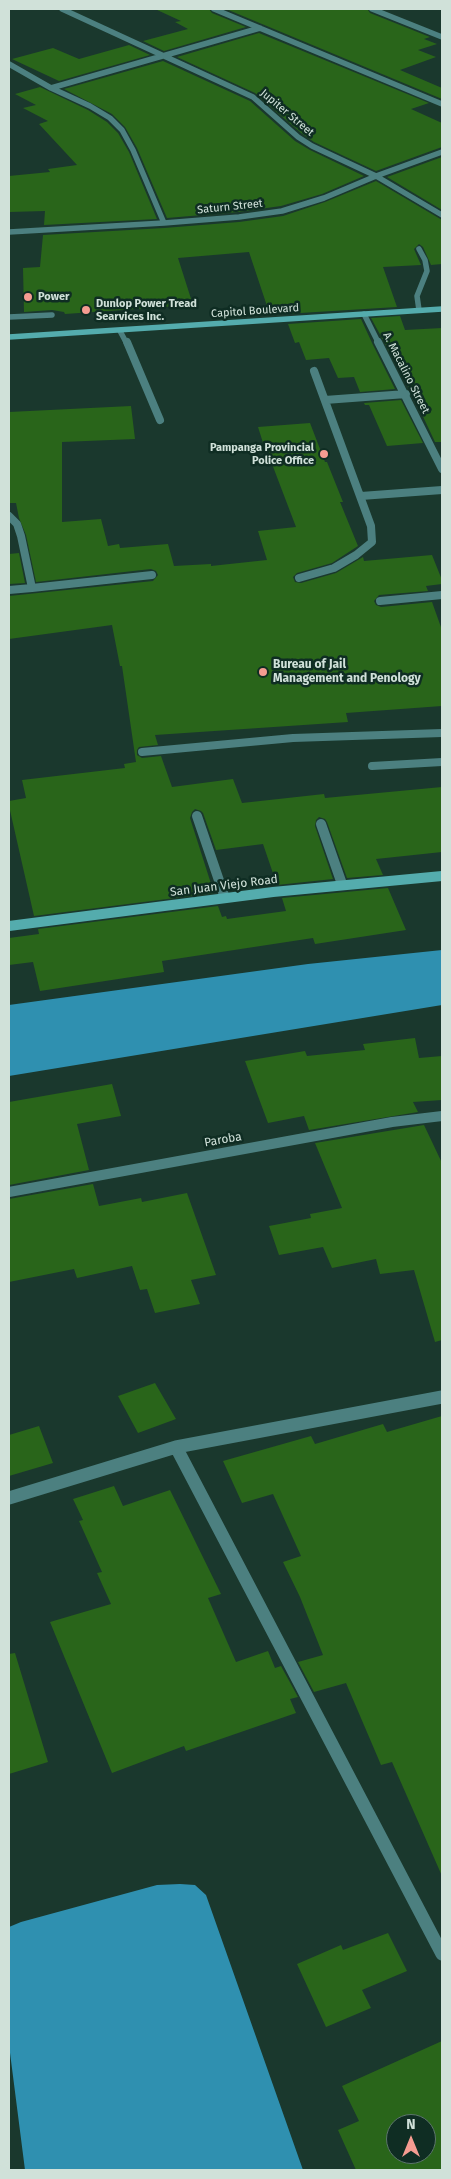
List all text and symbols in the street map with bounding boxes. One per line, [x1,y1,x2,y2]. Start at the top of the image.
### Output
street label: Jupiter Street [257,87,317,139]
street label: Saturn Street [197,197,263,217]
place label: Power [38,290,69,304]
marker: Power [22,291,34,303]
place label: Dunlop Power Tread Searvices Inc. [96,297,197,323]
street label: Capitol Boulevard [210,301,300,321]
marker: Dunlop Power Tread Searvices Inc. [80,304,92,316]
street label: A. Macalino Street [380,330,432,416]
place label: Pampanga Provincial Police Office [210,441,314,467]
marker: Pampanga Provincial Police Office [318,448,330,460]
place label: Bureau of Jail Management and Penology [273,658,421,686]
marker: Bureau of Jail Management and Penology [257,666,269,678]
street label: San Juan Viejo Road [169,872,279,900]
street label: Paroba [203,1130,243,1150]
north arrow [386,2114,436,2164]
text: N [406,2116,416,2133]

